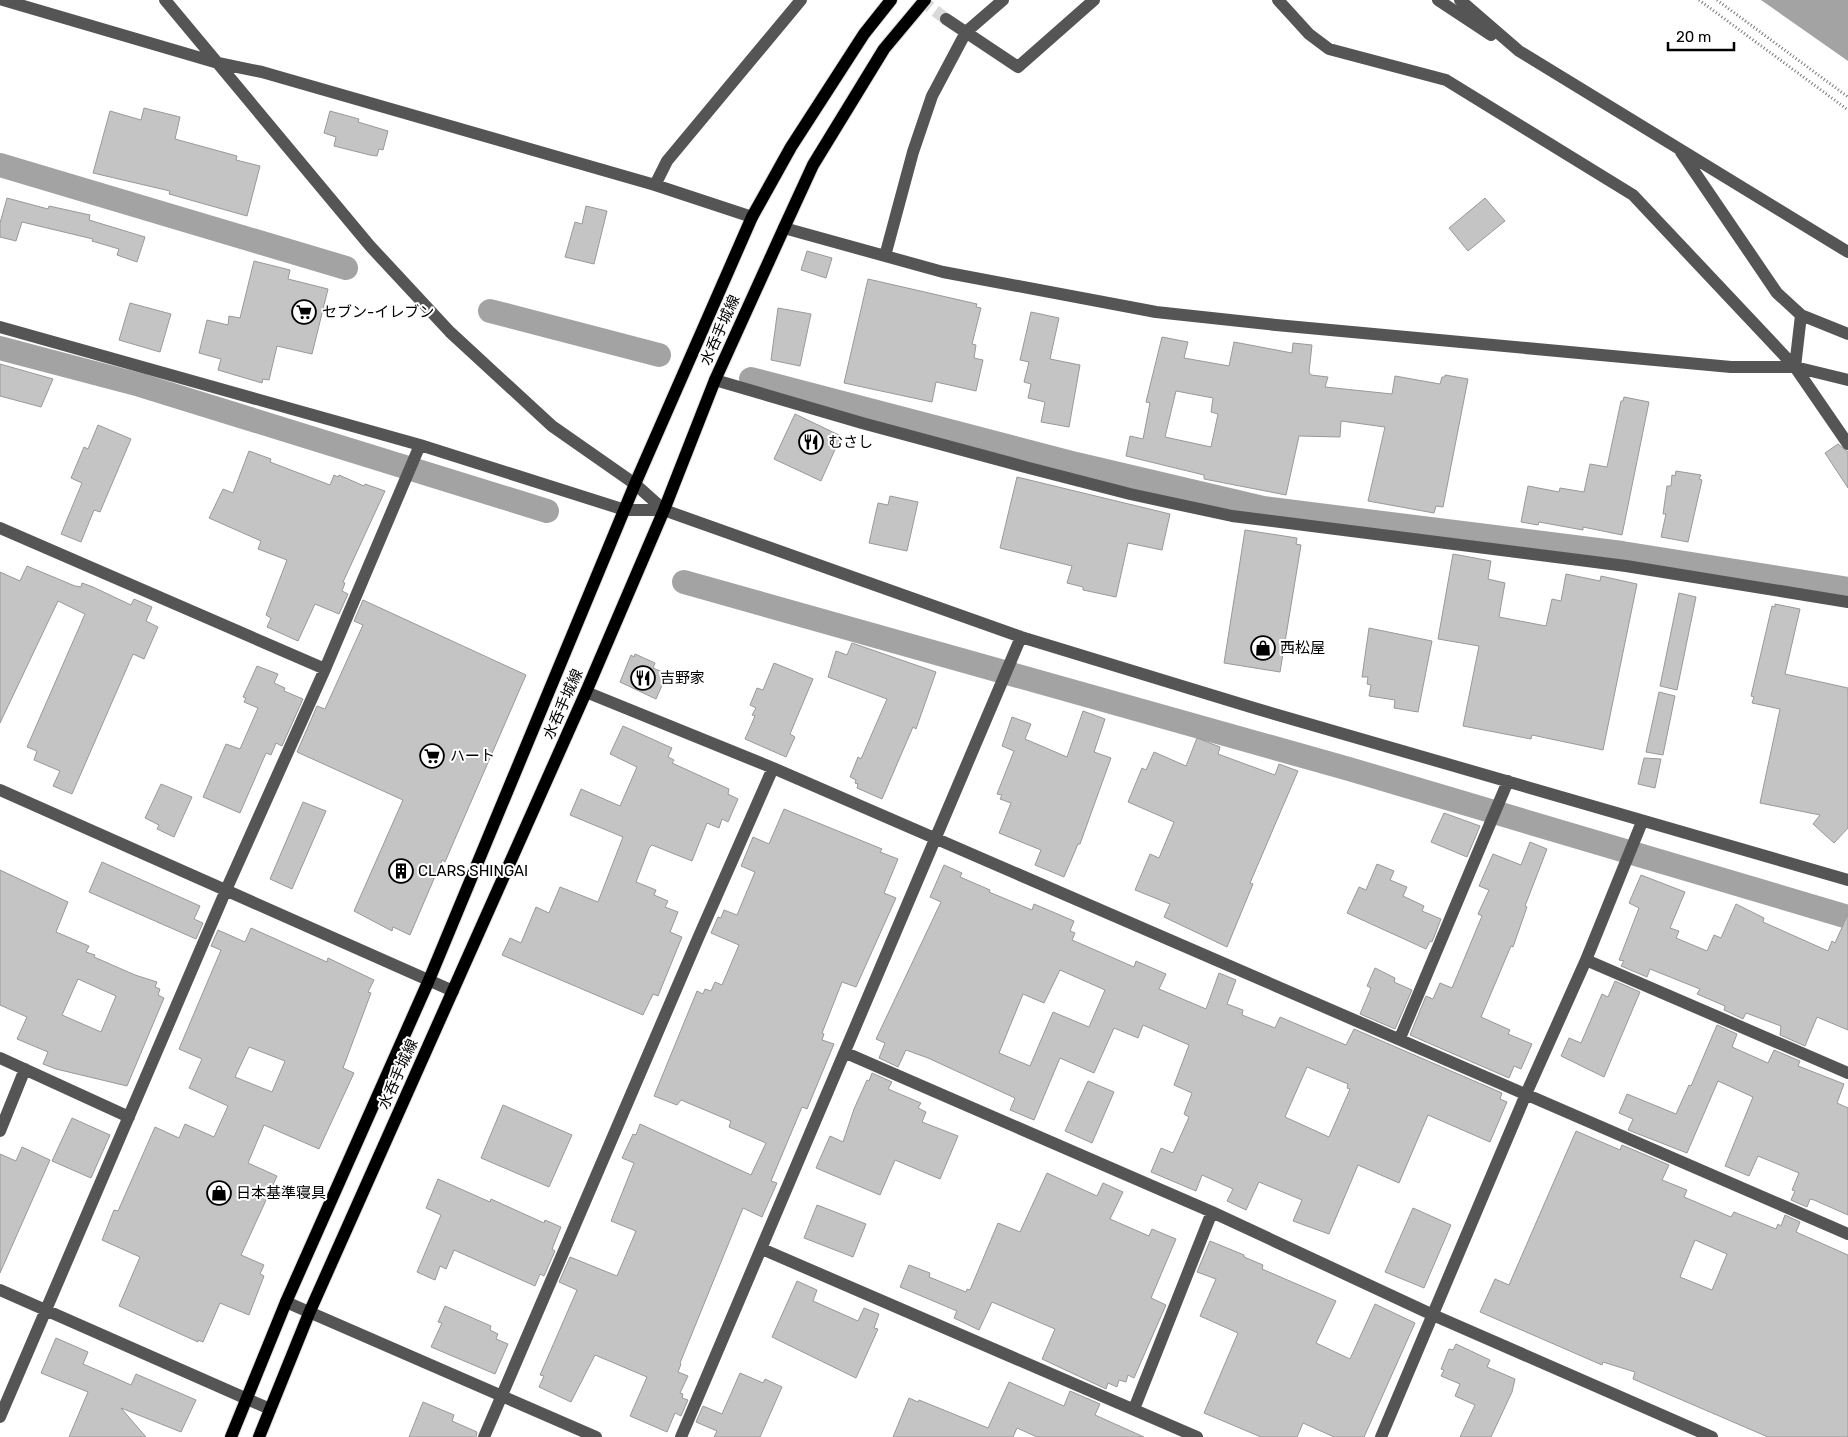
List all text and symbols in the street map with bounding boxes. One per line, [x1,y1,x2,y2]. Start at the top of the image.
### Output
scale bar [1668,20,1734,52]
text: 20 m [1676,28,1711,46]
street label: 水呑手城線 [697,292,743,368]
supermarket icon: セブン-イレブン [291,299,317,325]
place label: セブン-イレブン [322,303,434,321]
restaurant icon: むさし [798,429,824,455]
place label: むさし [828,433,873,451]
shop icon: 西松屋 [1250,635,1276,661]
place label: 西松屋 [1280,639,1325,657]
restaurant icon: 吉野家 [630,665,656,691]
street label: 水呑手城線 [540,666,586,742]
place label: 吉野家 [660,669,705,687]
supermarket icon: ハート [419,743,445,769]
place label: ハート [450,747,495,765]
building icon: CLARS SHINGAI [388,858,414,884]
place label: CLARS SHINGAI [418,862,528,880]
street label: 水呑手城線 [375,1036,421,1112]
shop icon: 日本基準寝具 [206,1180,232,1206]
place label: 日本基準寝具 [236,1184,326,1202]

